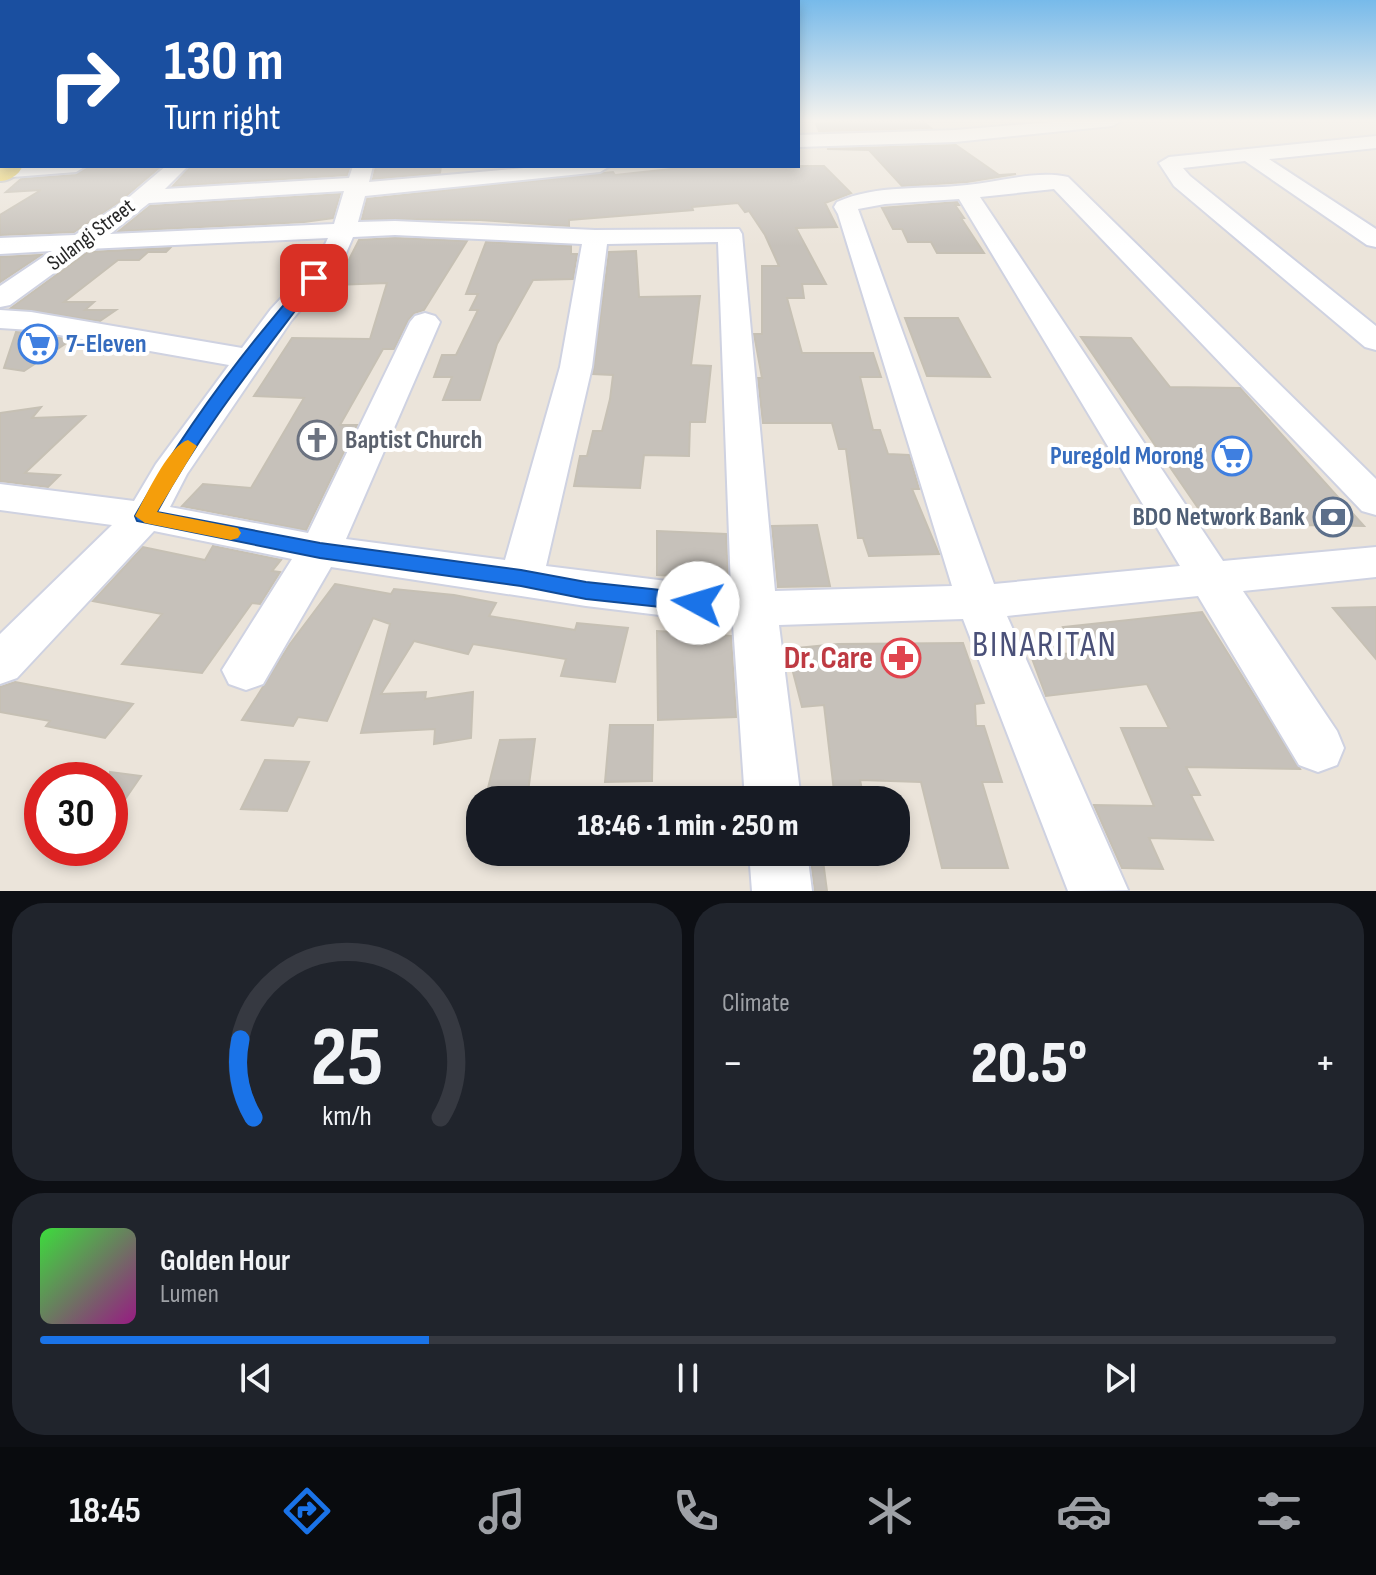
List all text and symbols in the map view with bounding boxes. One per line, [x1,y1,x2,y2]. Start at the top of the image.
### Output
text: 130 m [164,29,284,96]
icon: right [32,32,136,136]
text: Turn right [164,97,281,140]
street label: Sulangi Street [42,193,141,277]
pin [280,244,348,312]
icon: arrive [292,256,336,300]
supermarket icon: 7-Eleven [17,323,59,365]
place label: 7-Eleven [66,329,147,360]
church icon: Baptist Church [296,419,338,461]
place label: Baptist Church [345,425,482,456]
supermarket icon: Puregold Morong [1211,435,1253,477]
place label: Puregold Morong [1050,441,1204,472]
bank icon: BDO Network Bank [1312,496,1354,538]
place label: BDO Network Bank [1132,502,1305,533]
position arrow [656,561,740,645]
district label: BINARITAN [972,624,1118,667]
pharmacy icon: Dr. Care [880,637,922,679]
place label: Dr. Care [784,639,873,678]
speed limit sign: 30 [24,762,128,866]
text: 18:46 · 1 min · 250 m [578,808,798,844]
text: Climate [722,988,790,1019]
text: 25 [311,1009,383,1109]
text: 20.5° [971,1028,1087,1100]
text: − [722,1037,744,1090]
text: + [1314,1037,1336,1090]
text: km/h [322,1099,372,1134]
text: Golden Hour [160,1243,290,1279]
text: Lumen [160,1279,219,1310]
icon: previous [234,1356,278,1400]
icon: pause [666,1356,710,1400]
icon: next [1098,1356,1142,1400]
icon: directions [279,1483,335,1539]
icon: music [474,1483,530,1539]
icon: phone [668,1483,724,1539]
icon: climate [862,1483,918,1539]
icon: car [1056,1483,1112,1539]
icon: filters [1251,1483,1307,1539]
text: 18:45 [69,1490,141,1533]

